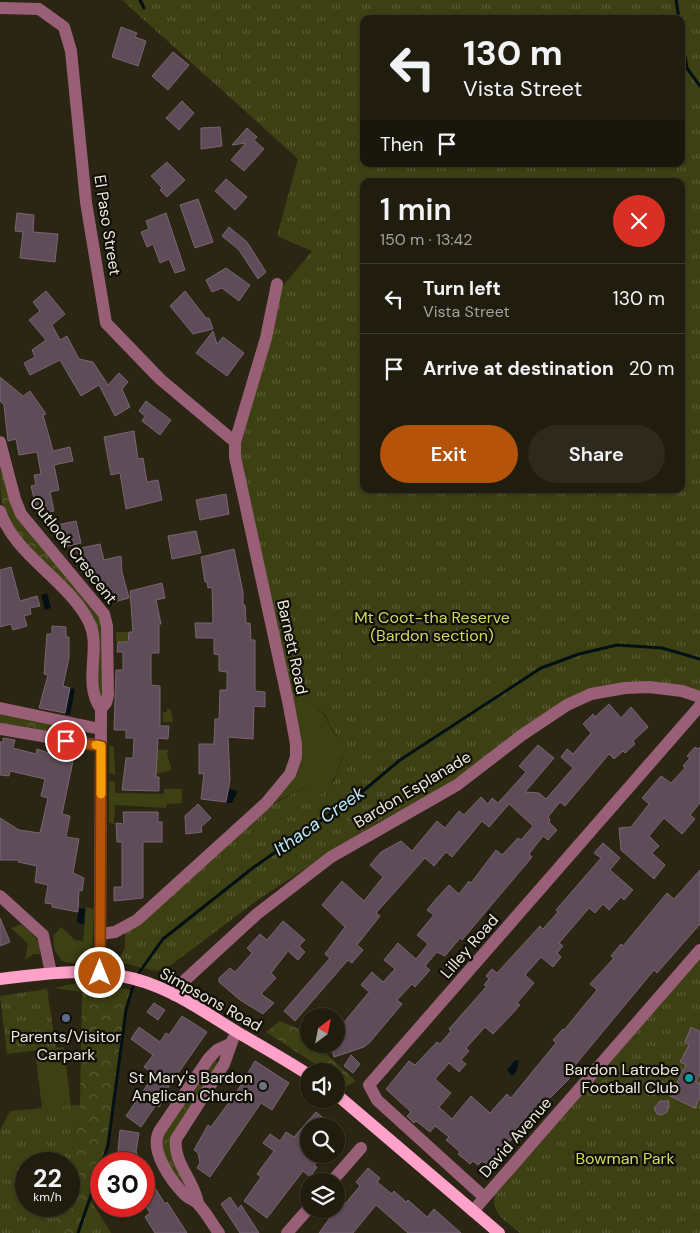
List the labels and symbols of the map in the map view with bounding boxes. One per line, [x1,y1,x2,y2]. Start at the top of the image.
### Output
street label: El Paso Street [89,173,126,277]
street label: Outlook Crescent [25,492,122,608]
street label: Barnett Road [272,598,313,696]
park label: Mt Coot-tha Reserve (Bardon section) [354,607,510,646]
pin [45,720,87,762]
street label: Bardon Esplanade [350,746,475,833]
water label: Ithaca Creek [269,780,370,861]
street label: Lilley Road [436,910,503,983]
position arrow [73,946,125,998]
street label: Simpsons Road [156,963,266,1036]
north arrow [300,1008,345,1052]
marker: Parents/Visitor Carpark [60,1012,72,1024]
place label: Parents/Visitor Carpark [11,1026,121,1065]
place label: Bardon Latrobe Football Club [565,1059,679,1098]
place label: St Mary's Bardon Anglican Church [129,1067,253,1106]
marker: Bardon Latrobe Football Club [683,1072,695,1084]
marker: St Mary's Bardon Anglican Church [257,1080,269,1092]
street label: David Avenue [475,1093,556,1182]
park label: Bowman Park [575,1148,675,1169]
speed limit sign: 30 [90,1152,155,1217]

